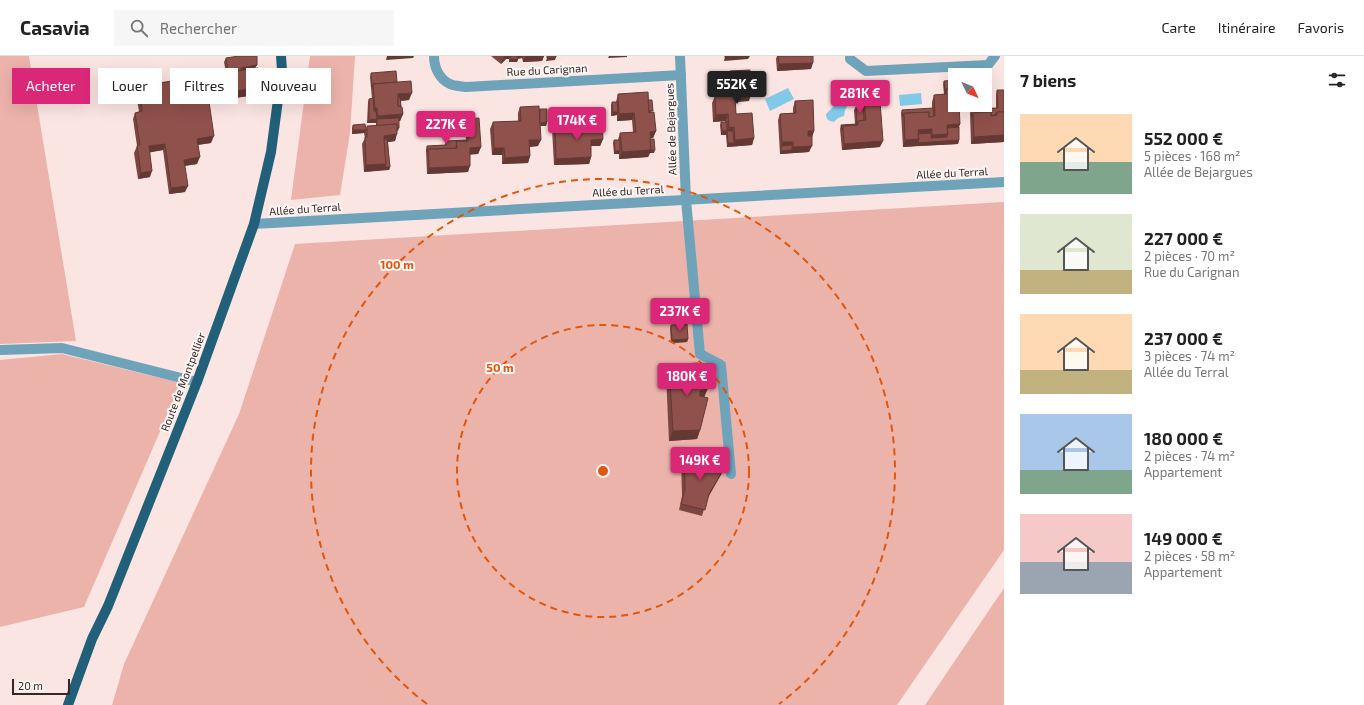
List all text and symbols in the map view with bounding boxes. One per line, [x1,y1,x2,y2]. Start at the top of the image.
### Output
search box [114,10,394,46]
text: Casavia [20,16,90,39]
icon: search [128,17,150,39]
text: Rechercher [160,19,237,37]
text: Carte [1162,19,1196,36]
text: Itinéraire [1218,19,1276,36]
text: Favoris [1298,19,1344,36]
street label: Rue du Carignan [506,61,588,78]
chip: Acheter [12,68,90,104]
chip: Louer [98,68,162,104]
chip: Filtres [170,68,238,104]
chip: Nouveau [246,68,331,104]
north arrow [948,68,992,112]
map controls [948,68,992,112]
icon: filters [1326,69,1348,91]
text: 7 biens [1020,70,1076,90]
pin: 552K € [704,71,770,105]
text: 552K € [716,76,758,92]
pin: 281K € [827,80,893,114]
street label: Allée de Bejargues [662,82,680,175]
text: 281K € [840,85,880,101]
pin: 174K € [544,107,610,141]
pin: 227K € [413,111,479,145]
text: 174K € [557,112,597,128]
text: 227K € [425,116,467,132]
text: 552 000 € [1144,128,1223,148]
icon: home [1052,130,1100,178]
text: 5 pièces · 168 m² [1144,148,1241,164]
street label: Allée du Terral [916,164,989,181]
text: Allée de Bejargues [1144,164,1253,180]
street label: Allée du Terral [592,182,665,199]
street label: Allée du Terral [269,199,342,217]
text: 227 000 € [1144,228,1223,248]
icon: home [1052,230,1100,278]
text: 2 pièces · 70 m² [1144,248,1235,264]
text: 100 m [380,257,414,271]
text: Rue du Carignan [1144,264,1240,280]
pin: 237K € [647,298,713,332]
text: 237K € [659,303,701,319]
text: 237 000 € [1144,328,1223,348]
street label: Route de Montpellier [158,330,208,433]
icon: home [1052,330,1100,378]
text: 3 pièces · 74 m² [1144,348,1235,364]
text: 50 m [486,360,514,374]
pin: 180K € [654,363,720,397]
text: Allée du Terral [1144,364,1229,380]
text: 180K € [666,368,708,384]
text: 180 000 € [1144,428,1223,448]
icon: home [1052,430,1100,478]
pin: 149K € [667,447,733,481]
text: 2 pièces · 74 m² [1144,448,1235,464]
text: 149K € [680,452,720,468]
centre of rings [596,464,610,478]
text: Appartement [1144,464,1222,480]
text: 149 000 € [1144,528,1223,548]
icon: home [1052,530,1100,578]
text: 2 pièces · 58 m² [1144,548,1235,564]
text: Appartement [1144,564,1222,580]
scale bar [12,677,70,696]
text: 20 m [18,679,43,692]

